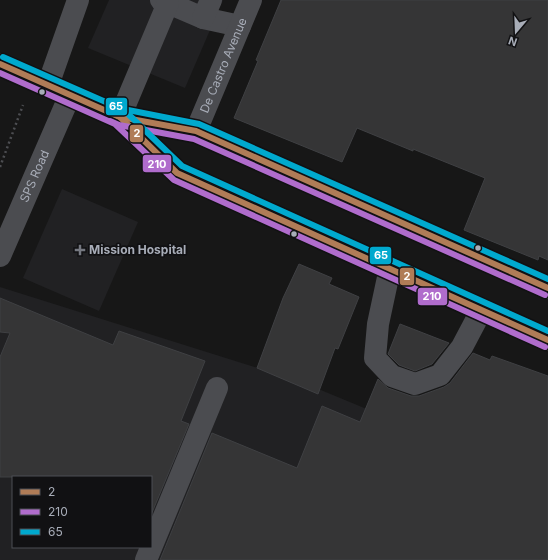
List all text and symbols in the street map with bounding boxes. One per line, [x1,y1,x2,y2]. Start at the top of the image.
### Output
north arrow [496,12,536,52]
street label: De Castro Avenue [196,15,250,115]
text: N [506,33,519,49]
unlabelled marker [37,87,47,97]
line badge: 65 [105,97,128,116]
text: 65 [109,99,123,113]
line badge: 2 [129,124,144,143]
text: 2 [134,126,141,140]
street label: SPS Road [16,148,52,204]
line badge: 210 [142,154,172,173]
text: 210 [147,157,167,171]
unlabelled marker [289,229,299,239]
place label: Mission Hospital [89,242,186,257]
unlabelled marker [473,243,483,253]
marker: Mission Hospital [74,244,86,256]
line badge: 65 [369,246,392,265]
text: 65 [374,248,388,262]
line badge: 2 [399,267,415,286]
text: 2 [404,269,411,283]
line badge: 210 [417,287,448,306]
text: 210 [422,289,442,303]
legend [12,476,152,548]
text: 2 [48,484,55,499]
text: 210 [48,504,68,519]
text: 65 [48,524,63,539]

